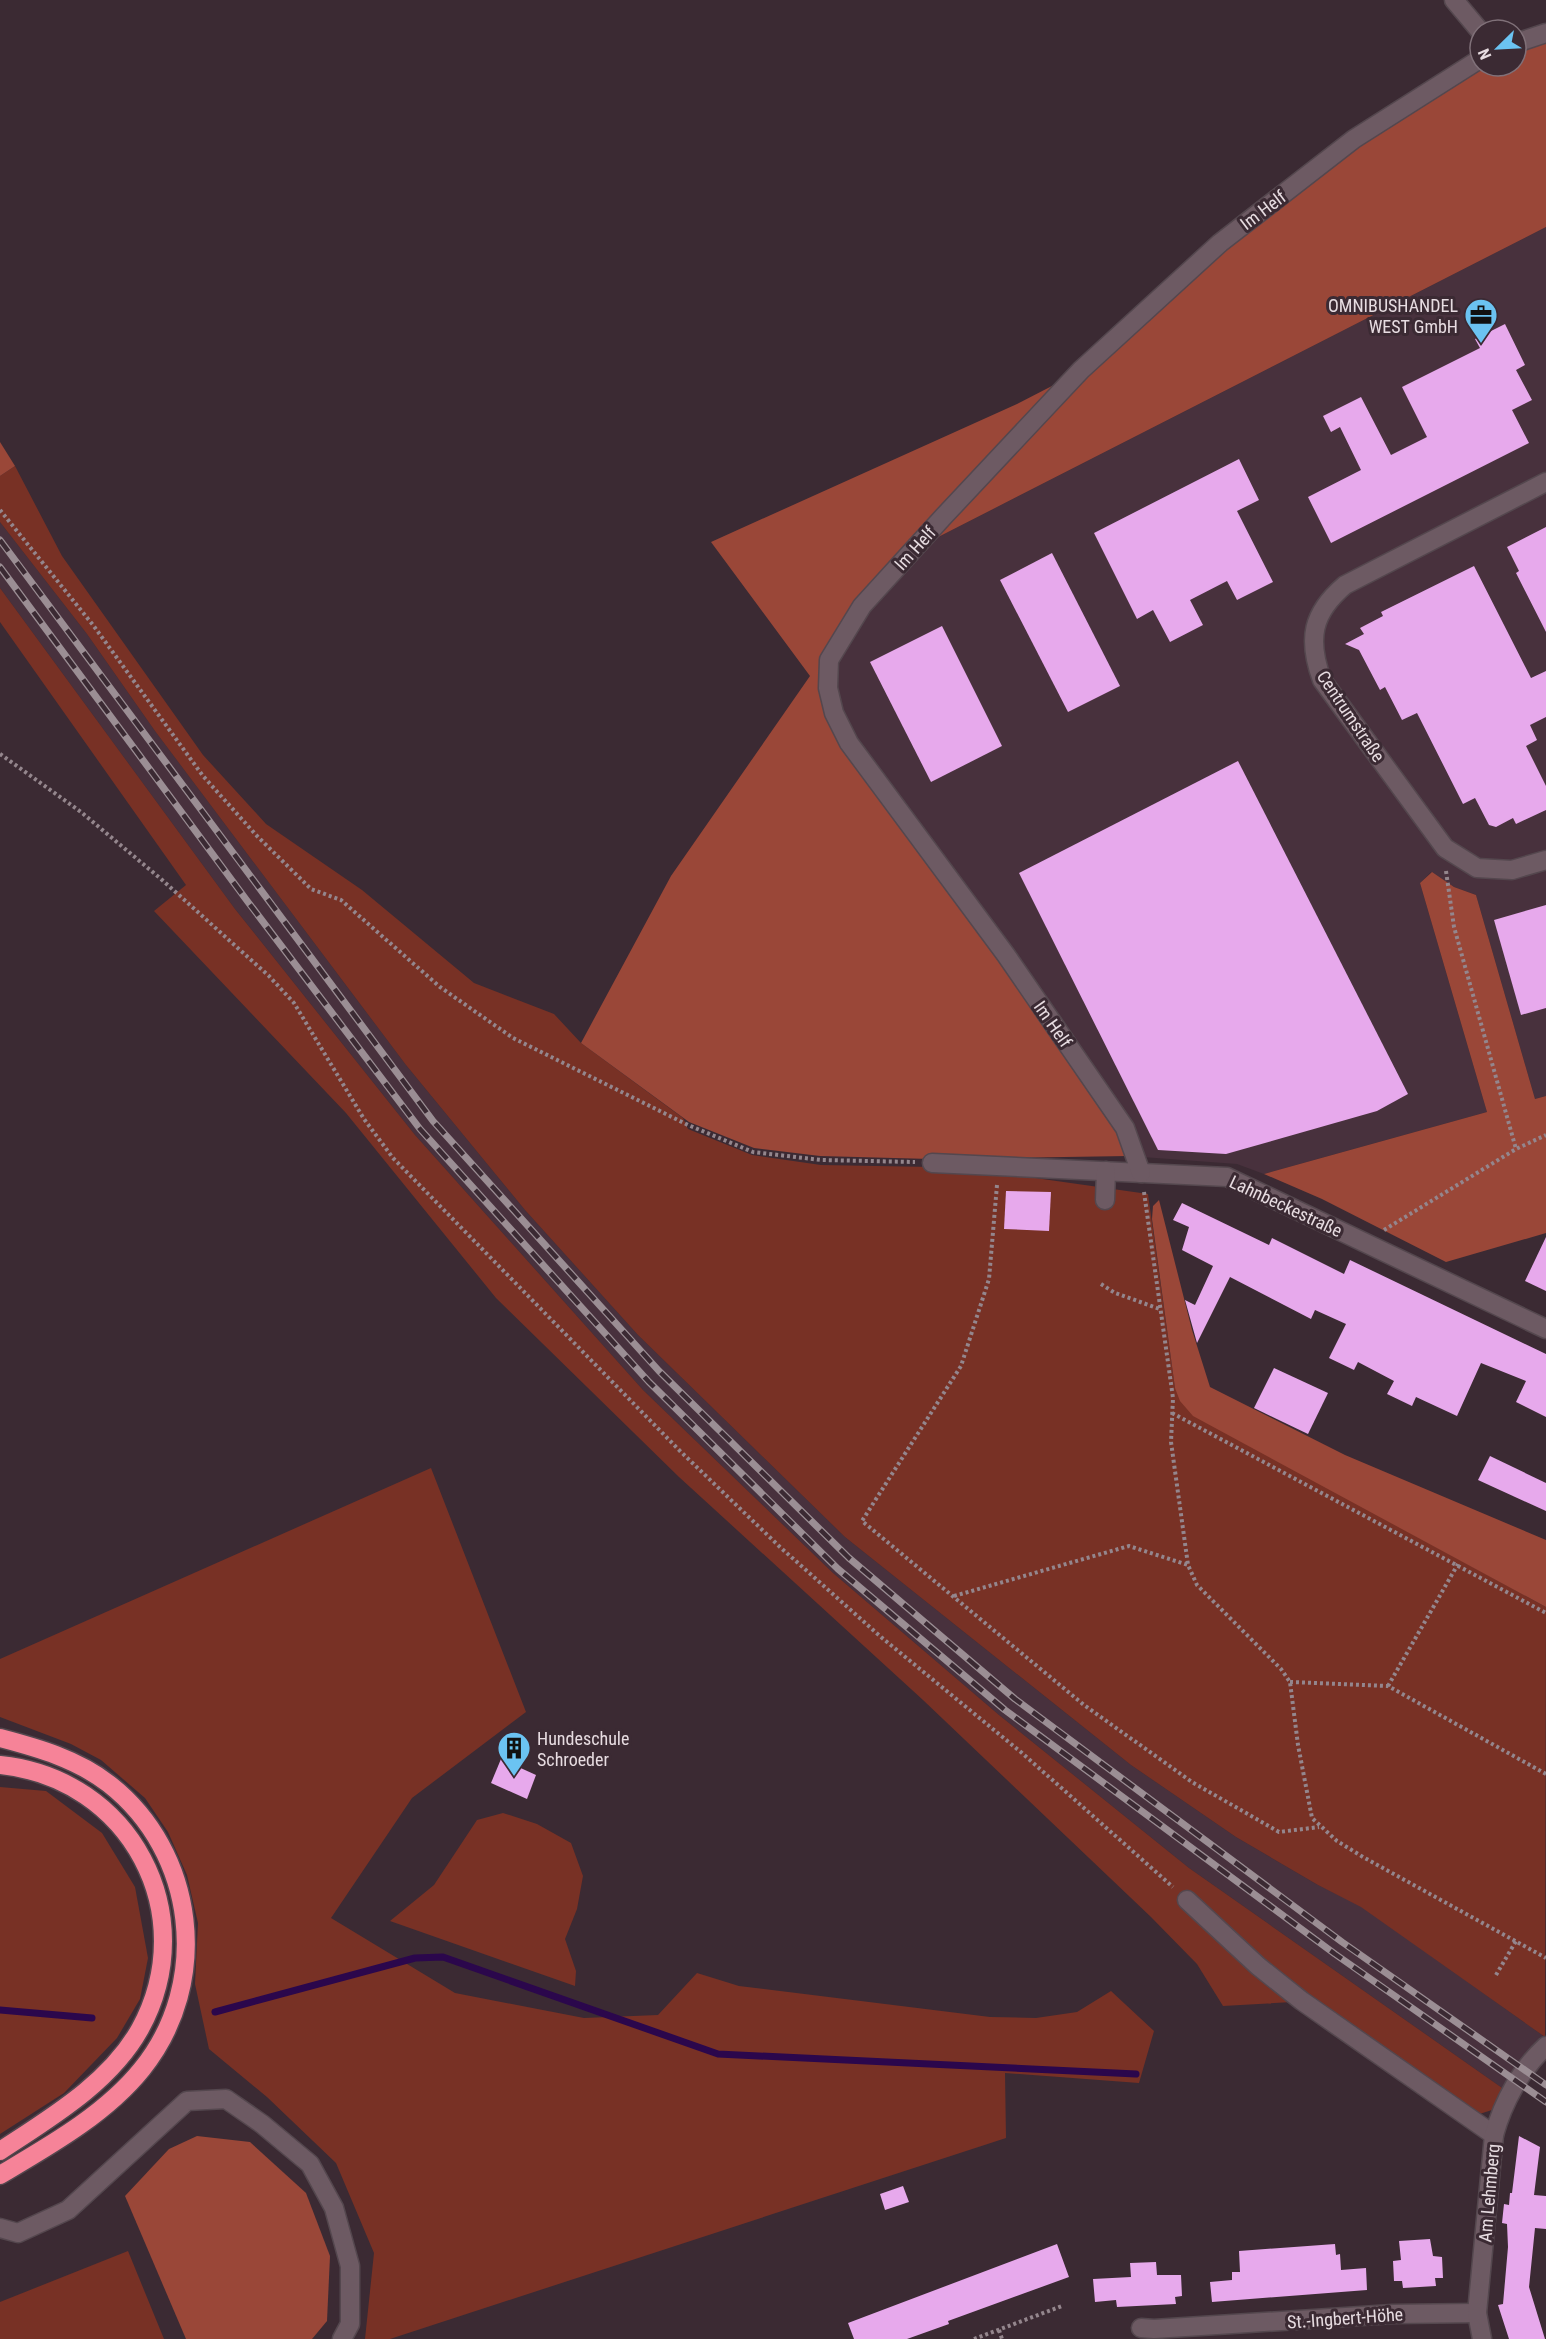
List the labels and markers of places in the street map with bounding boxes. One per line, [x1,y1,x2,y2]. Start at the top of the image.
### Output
place label: OMNIBUSHANDEL WEST GmbH [1328,295,1458,337]
office icon: OMNIBUSHANDEL WEST GmbH [1463,297,1499,344]
place label: Hundeschule Schroeder [537,1728,629,1770]
building icon: Hundeschule Schroeder [496,1730,532,1777]

